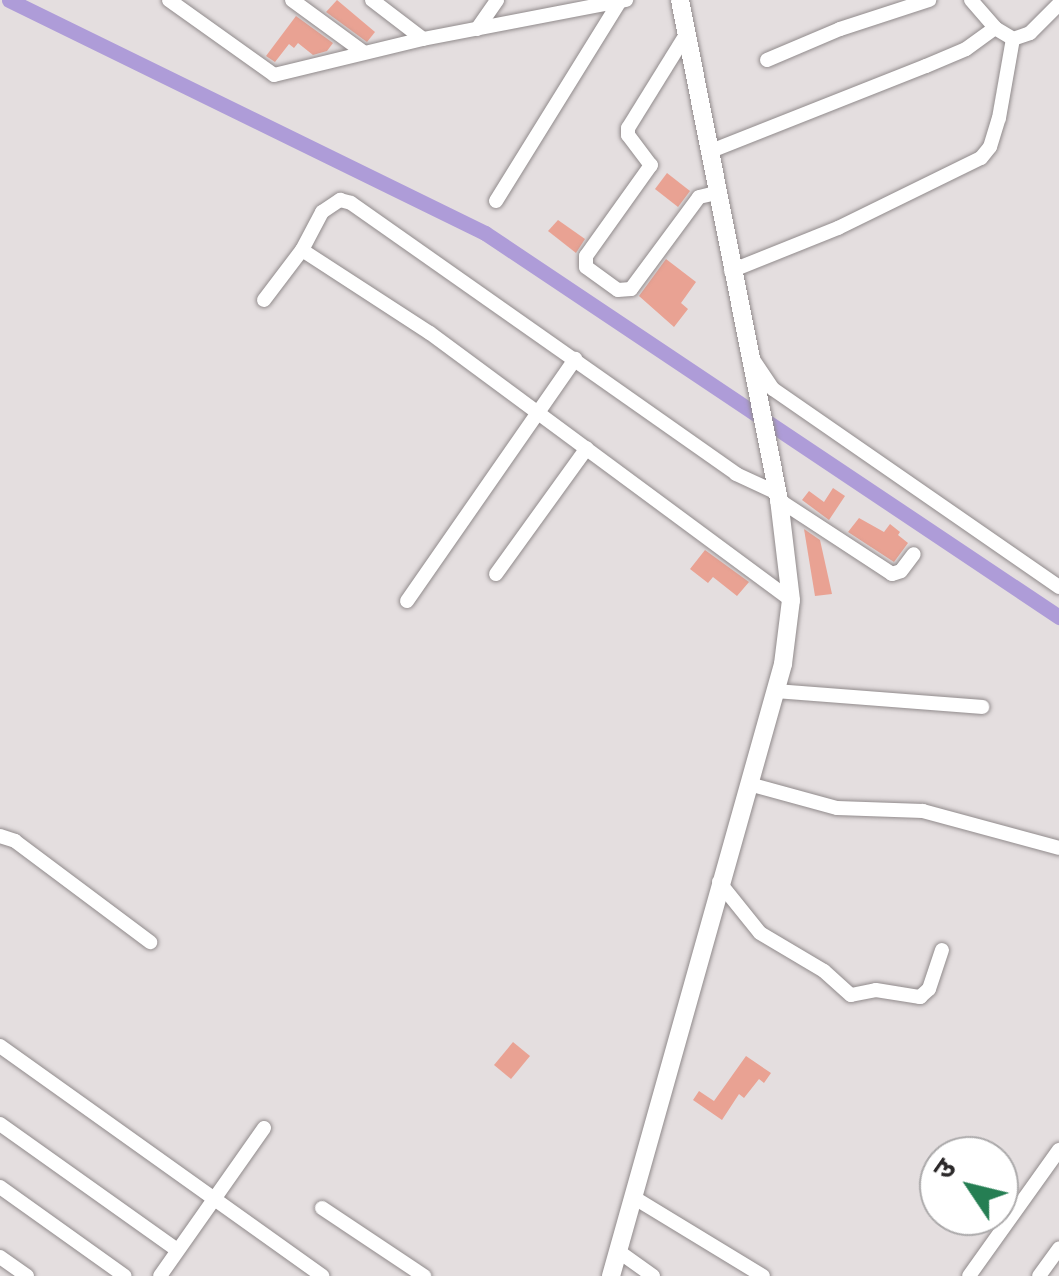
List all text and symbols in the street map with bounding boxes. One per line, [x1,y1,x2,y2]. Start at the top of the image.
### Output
north arrow [919,1136,1019,1236]
text: उ [927,1153,964,1186]

